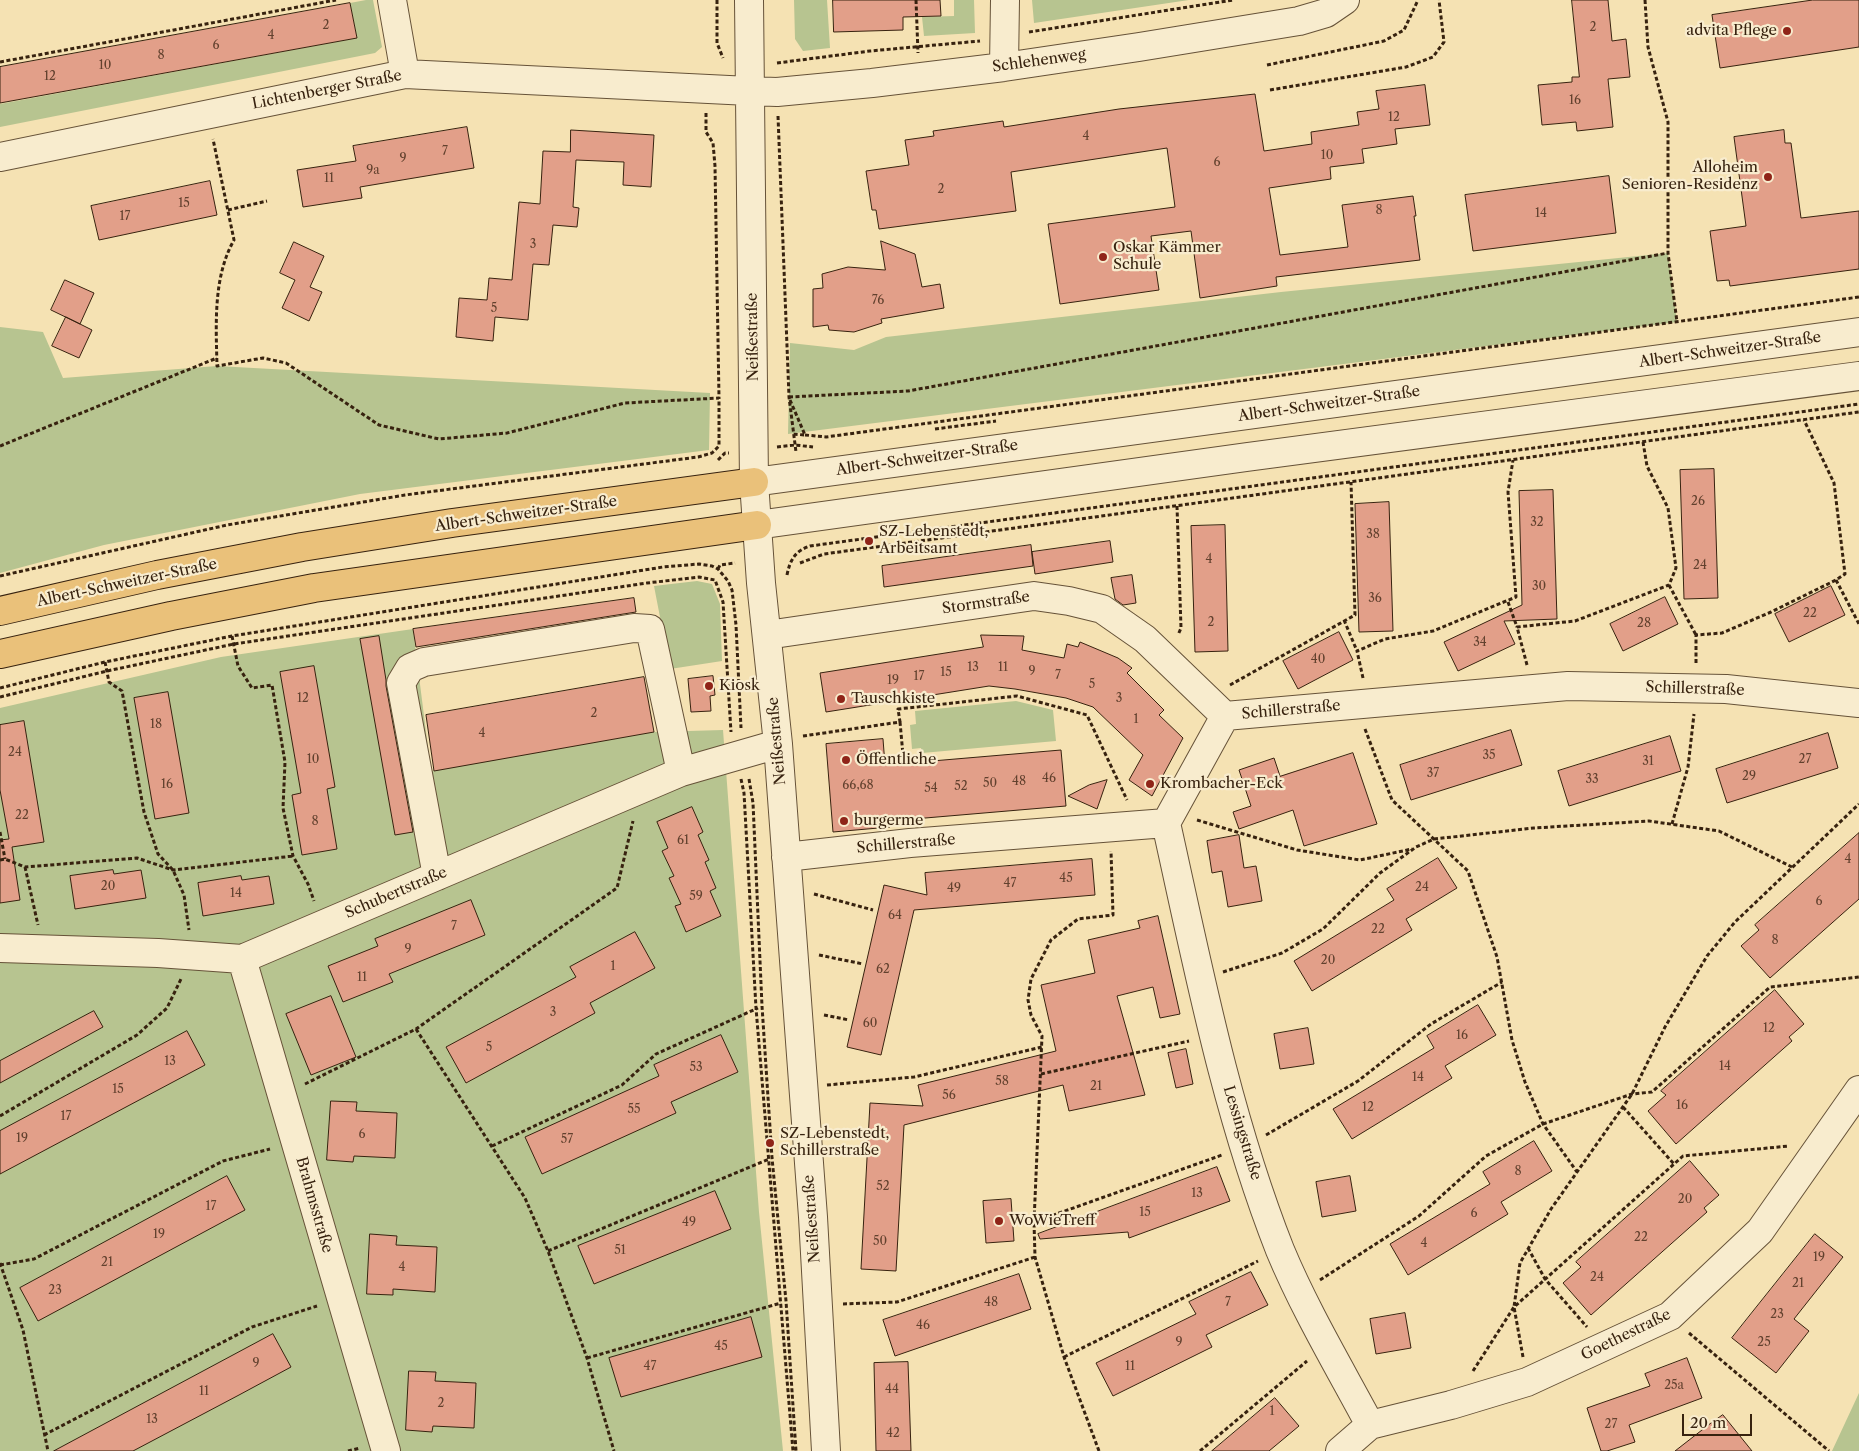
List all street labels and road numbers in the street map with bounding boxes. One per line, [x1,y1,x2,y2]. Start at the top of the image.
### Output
street label: Schlehenweg [991,46,1087,76]
street label: Lichtenberger Straße [251,67,403,113]
street label: Neißestraße [743,293,763,381]
street label: Albert-Schweitzer-Straße [1638,328,1822,372]
street label: Albert-Schweitzer-Straße [1237,382,1421,426]
street label: Albert-Schweitzer-Straße [835,436,1019,480]
street label: Albert-Schweitzer-Straße [434,492,618,536]
street label: Albert-Schweitzer-Straße [35,555,219,611]
street label: Stormstraße [941,588,1031,618]
street label: Schillerstraße [1645,678,1745,700]
street label: Neißestraße [764,696,790,786]
street label: Schillerstraße [1241,697,1341,723]
street label: Schillerstraße [856,831,956,857]
street label: Schubertstraße [342,863,450,923]
street label: Lessingstraße [1219,1084,1265,1182]
street label: Brahmsstraße [292,1155,336,1255]
street label: Neißestraße [800,1174,824,1264]
street label: Goethestraße [1578,1306,1674,1364]

